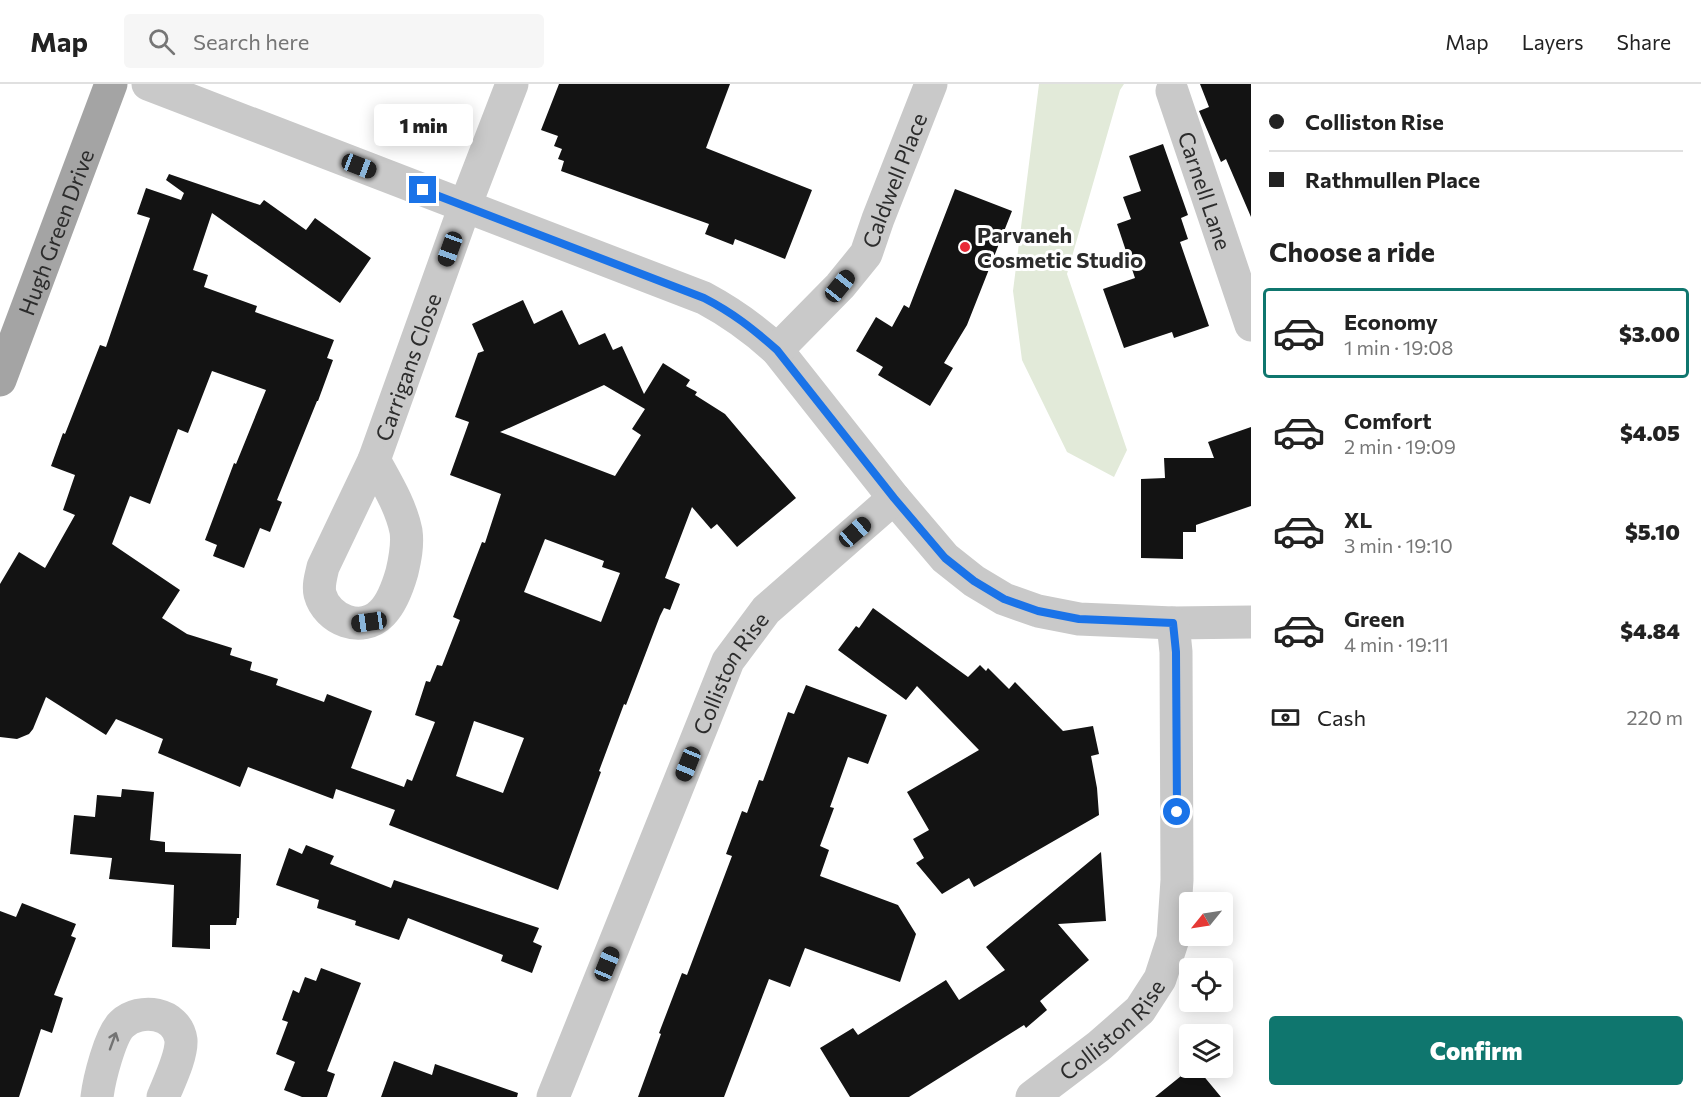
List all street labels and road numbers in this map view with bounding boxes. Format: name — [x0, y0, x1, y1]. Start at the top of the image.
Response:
street label: Caldwell Place — [856, 109, 932, 251]
street label: Carnell Lane — [1173, 128, 1238, 253]
street label: Hugh Green Drive — [12, 145, 99, 319]
street label: Carrigans Close — [369, 289, 446, 444]
street label: Colliston Rise — [687, 606, 774, 738]
street label: Colliston Rise — [1053, 974, 1170, 1085]

